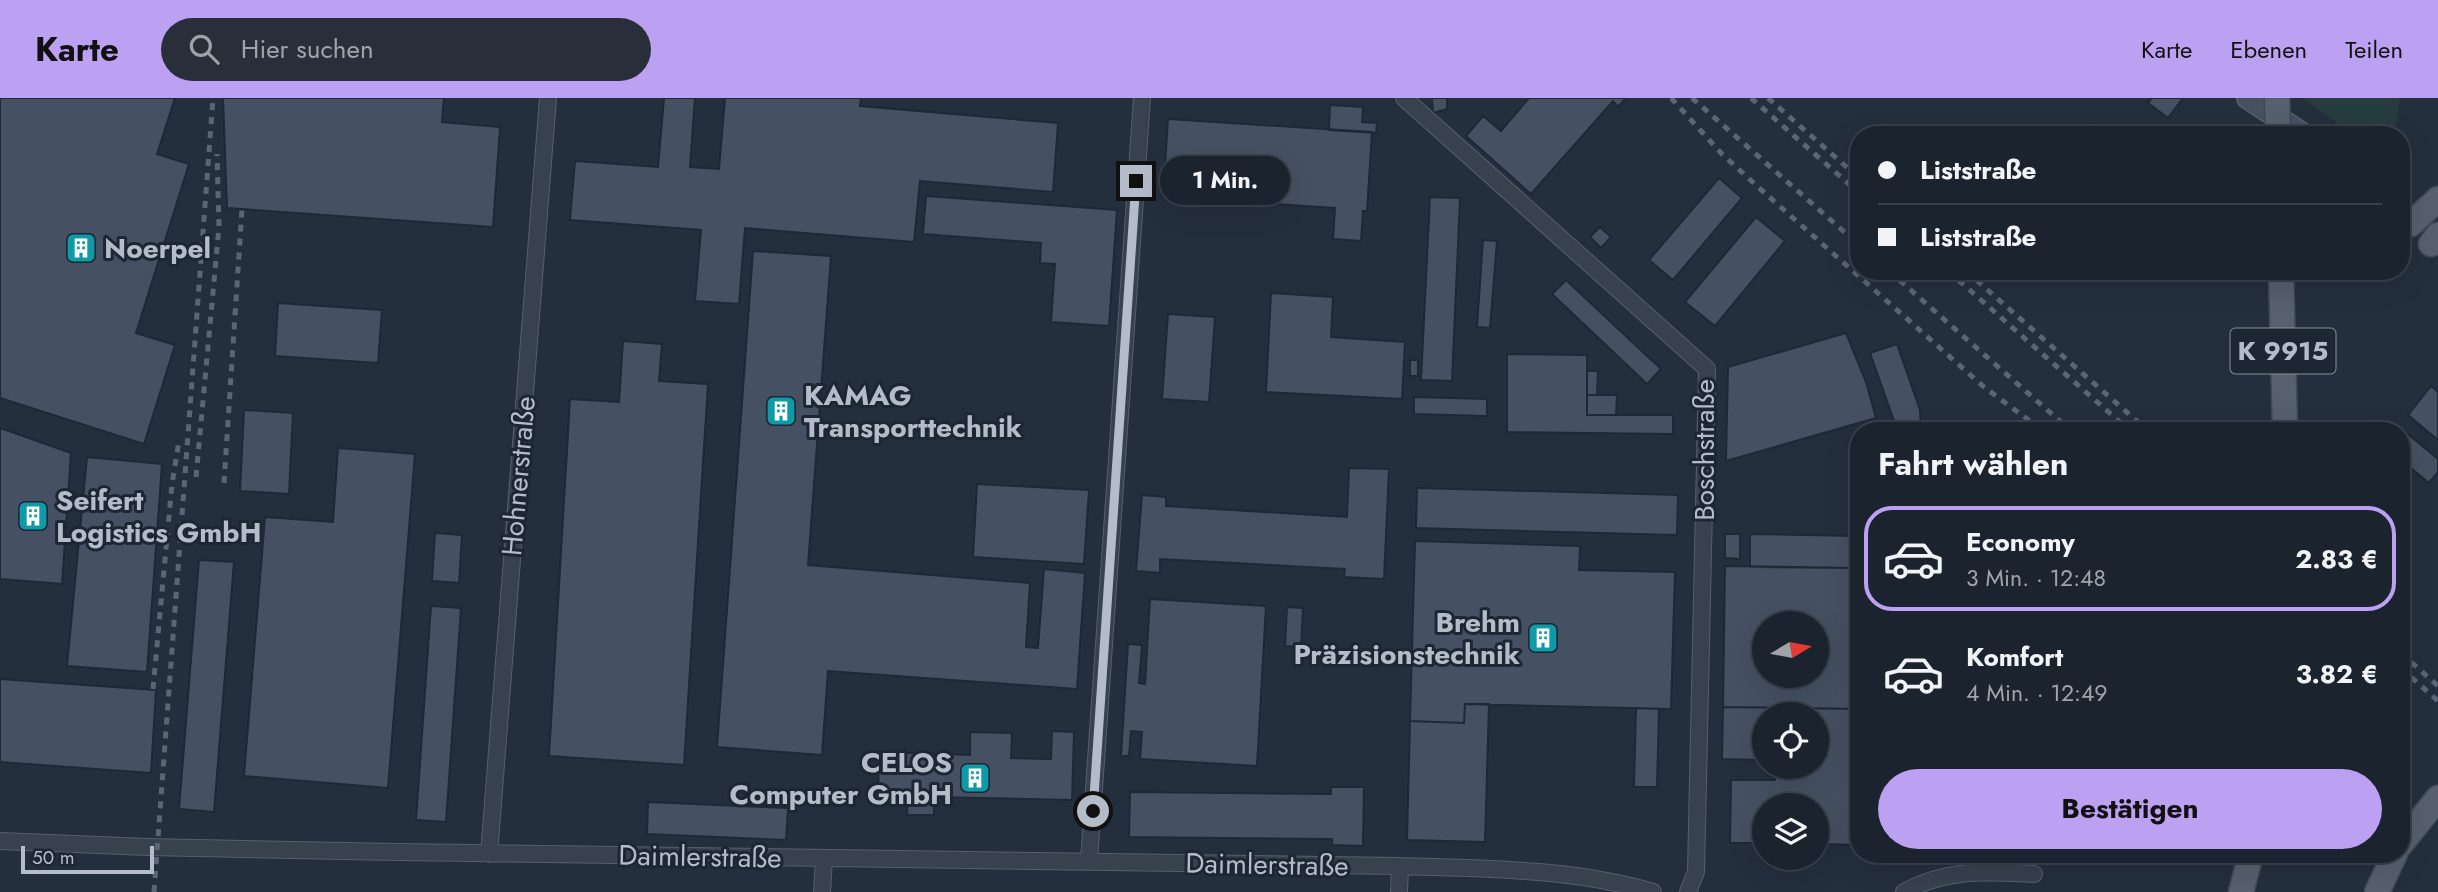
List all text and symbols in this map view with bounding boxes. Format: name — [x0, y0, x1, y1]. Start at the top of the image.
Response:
search box — [161, 18, 651, 81]
text: Karte — [35, 26, 119, 73]
icon: search — [185, 30, 223, 68]
text: Hier suchen — [241, 30, 374, 68]
text: Karte — [2141, 32, 2192, 67]
text: Ebenen — [2230, 32, 2307, 67]
text: Teilen — [2345, 32, 2403, 67]
text: Liststraße — [1920, 151, 2036, 189]
callout: 1 Min. — [1160, 156, 1290, 206]
text: 1 Min. — [1192, 163, 1258, 197]
route end — [1120, 165, 1152, 197]
text: Liststraße — [1920, 218, 2036, 256]
place label: Noerpel — [104, 228, 211, 269]
building icon: Noerpel — [64, 231, 98, 265]
road number: K 9915 — [2230, 328, 2336, 374]
place label: KAMAG Transporttechnik — [804, 375, 1022, 448]
street label: Boschstraße — [1684, 379, 1725, 521]
building icon: KAMAG Transporttechnik — [764, 394, 798, 428]
street label: Hohnerstraße — [491, 395, 546, 558]
text: Fahrt wählen — [1878, 441, 2068, 487]
place label: Seifert Logistics GmbH — [56, 480, 262, 553]
building icon: Seifert Logistics GmbH — [16, 499, 50, 533]
text: Economy — [1966, 523, 2075, 561]
icon: car — [1882, 527, 1945, 590]
text: 2.83 € — [2295, 540, 2378, 578]
text: 3 Min. · 12:48 — [1966, 561, 2106, 595]
place label: Brehm Präzisionstechnik — [1293, 602, 1520, 675]
north arrow — [1752, 611, 1829, 688]
map controls — [1752, 611, 1829, 870]
building icon: Brehm Präzisionstechnik — [1526, 621, 1560, 655]
text: Komfort — [1966, 638, 2063, 676]
icon: car — [1882, 642, 1945, 705]
text: 3.82 € — [2296, 655, 2378, 693]
text: 4 Min. · 12:49 — [1966, 676, 2108, 710]
button: locate — [1752, 702, 1829, 779]
place label: CELOS Computer GmbH — [730, 742, 952, 815]
building icon: CELOS Computer GmbH — [958, 761, 992, 795]
button: Bestätigen — [1878, 769, 2382, 849]
button: layers — [1752, 793, 1829, 870]
route start — [1077, 795, 1109, 827]
street label: Daimlerstraße — [618, 835, 782, 878]
scale bar — [21, 843, 154, 875]
street label: Daimlerstraße — [1185, 843, 1349, 886]
text: 50 m — [32, 844, 75, 871]

